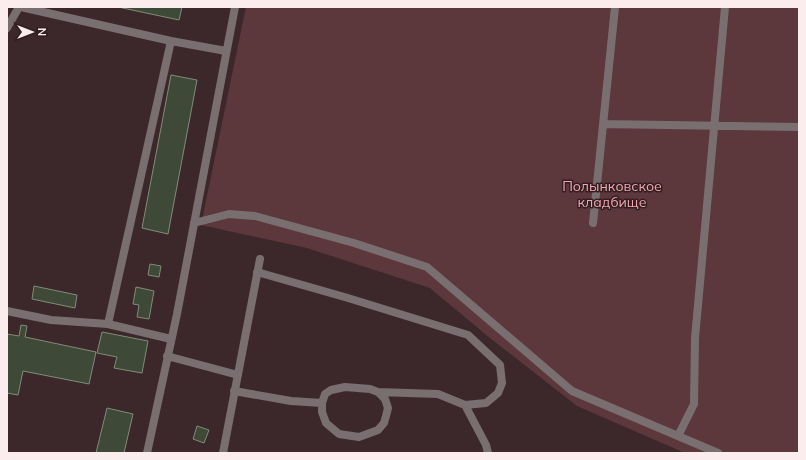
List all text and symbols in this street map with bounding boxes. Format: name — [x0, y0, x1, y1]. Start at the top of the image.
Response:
north arrow — [12, 12, 52, 52]
text: N — [35, 28, 49, 36]
park label: Полынковское кладбище — [562, 177, 662, 211]

